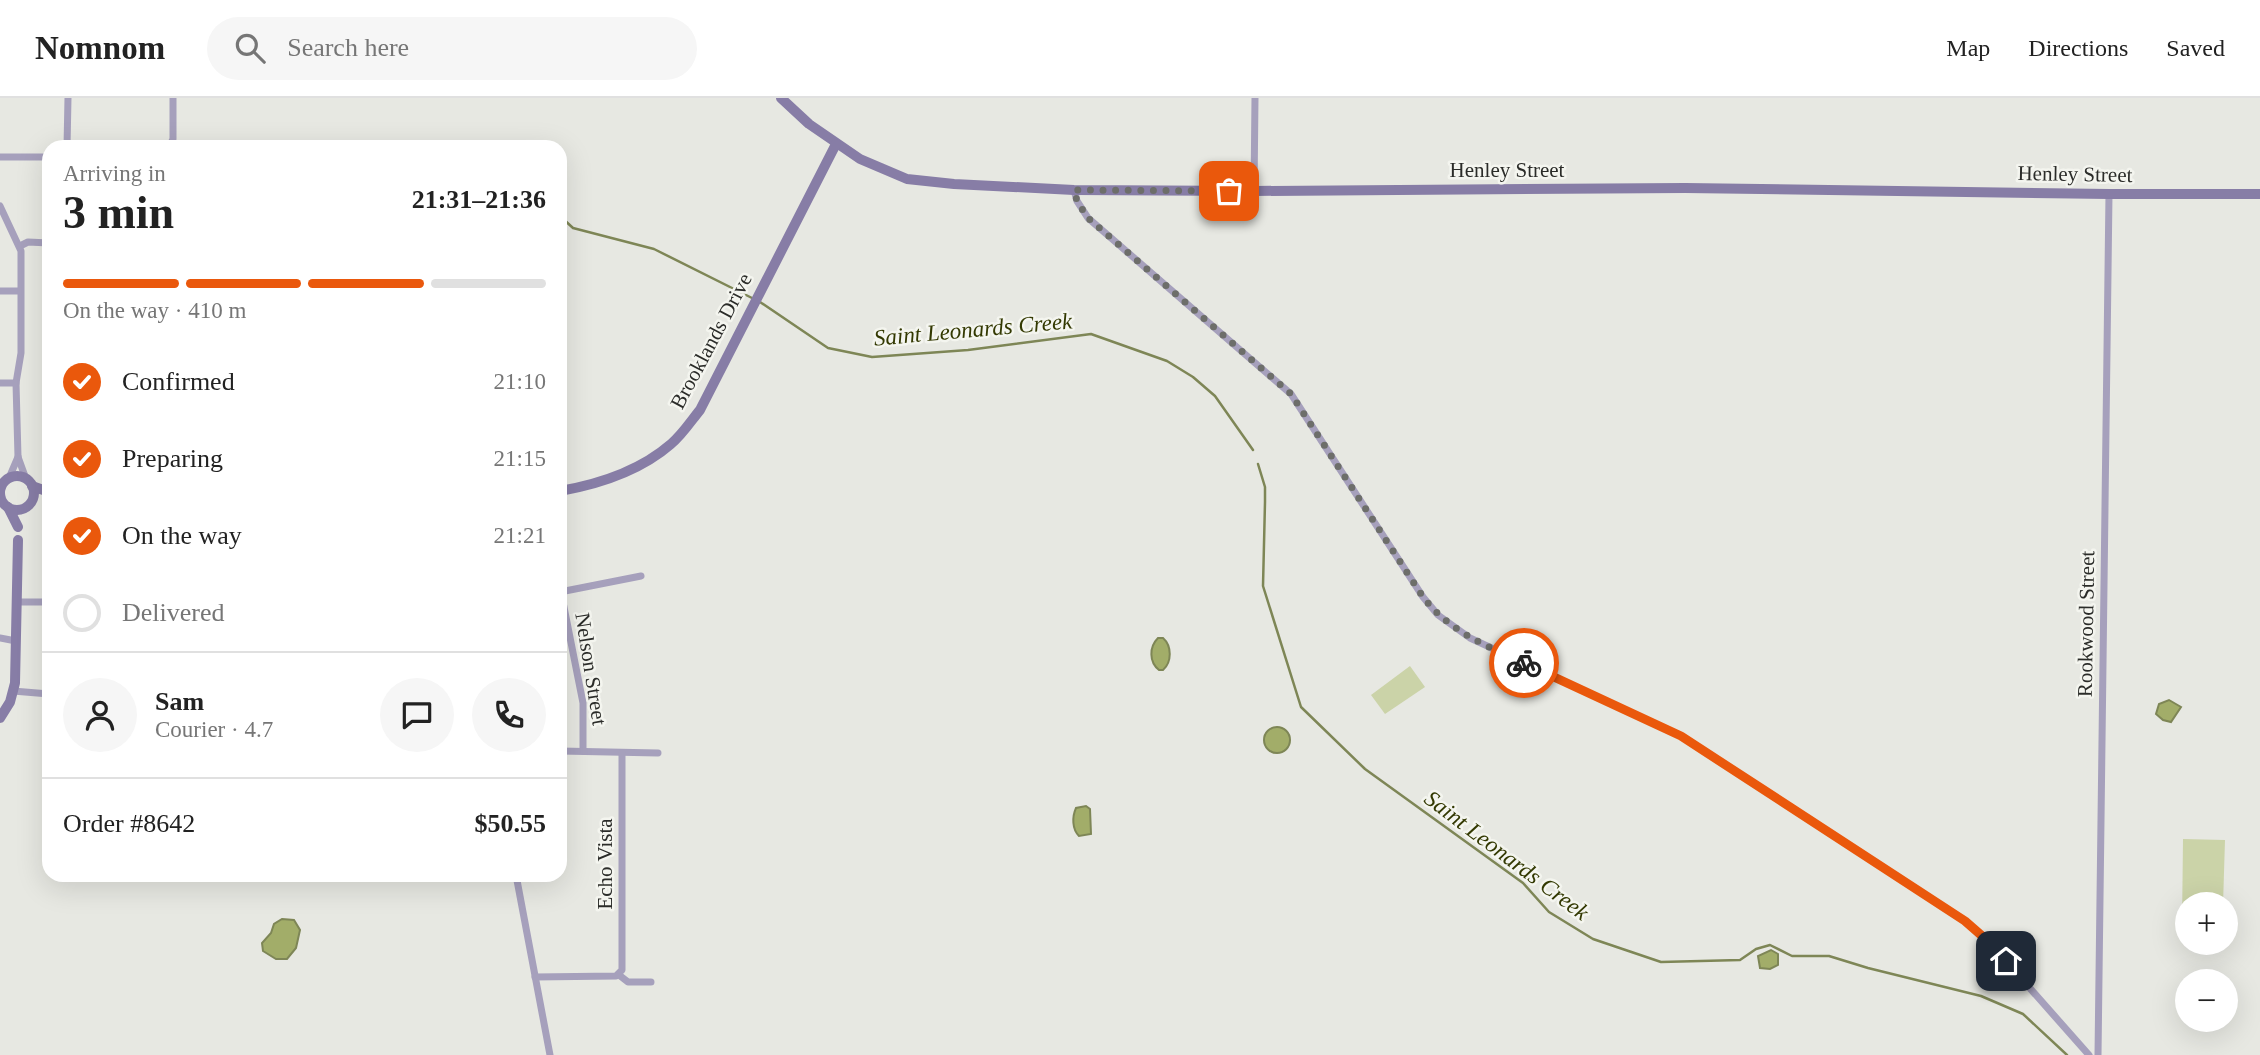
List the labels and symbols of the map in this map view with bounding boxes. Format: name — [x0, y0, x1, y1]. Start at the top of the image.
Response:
street label: Henley Street — [1450, 158, 1565, 182]
pin — [1199, 161, 1259, 221]
street label: Henley Street — [2017, 161, 2133, 187]
street label: Brooklands Drive — [665, 269, 757, 413]
water label: Saint Leonards Creek — [873, 308, 1074, 351]
street label: Rookwood Street — [2073, 550, 2099, 697]
street label: Nelson Street — [570, 611, 612, 727]
courier — [1489, 628, 1559, 698]
water label: Saint Leonards Creek — [1420, 786, 1594, 926]
street label: Echo Vista — [593, 818, 617, 910]
pin — [1976, 931, 2036, 991]

